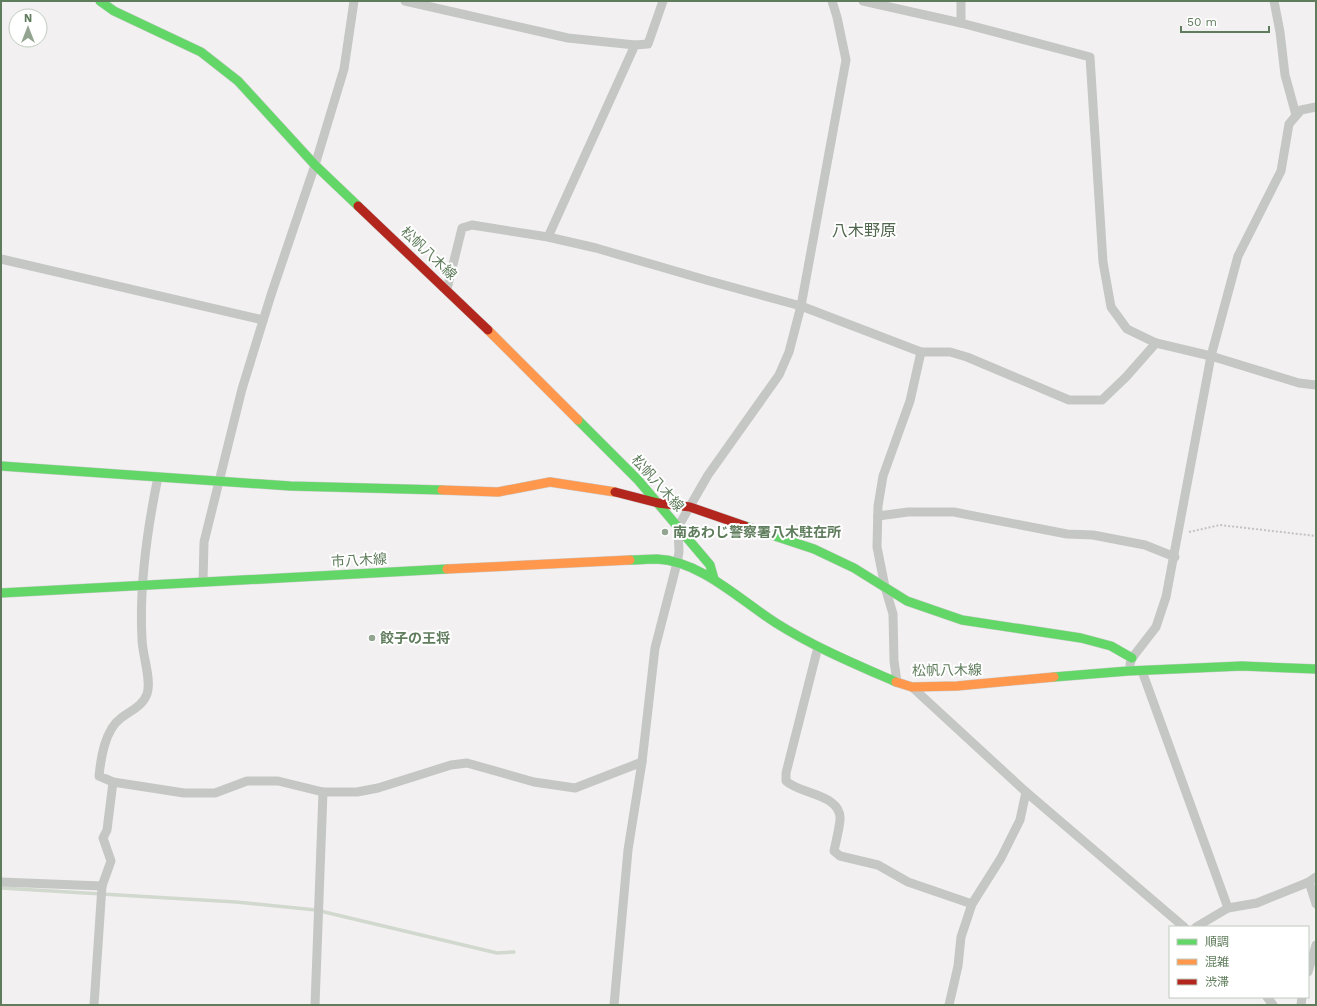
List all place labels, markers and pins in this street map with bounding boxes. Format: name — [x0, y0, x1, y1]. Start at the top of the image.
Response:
place label: 南あわじ警察署八木駐在所 — [673, 524, 841, 540]
marker: 南あわじ警察署八木駐在所 — [660, 527, 670, 537]
place label: 餃子の王将 — [380, 630, 450, 646]
marker: 餃子の王将 — [367, 633, 377, 643]

